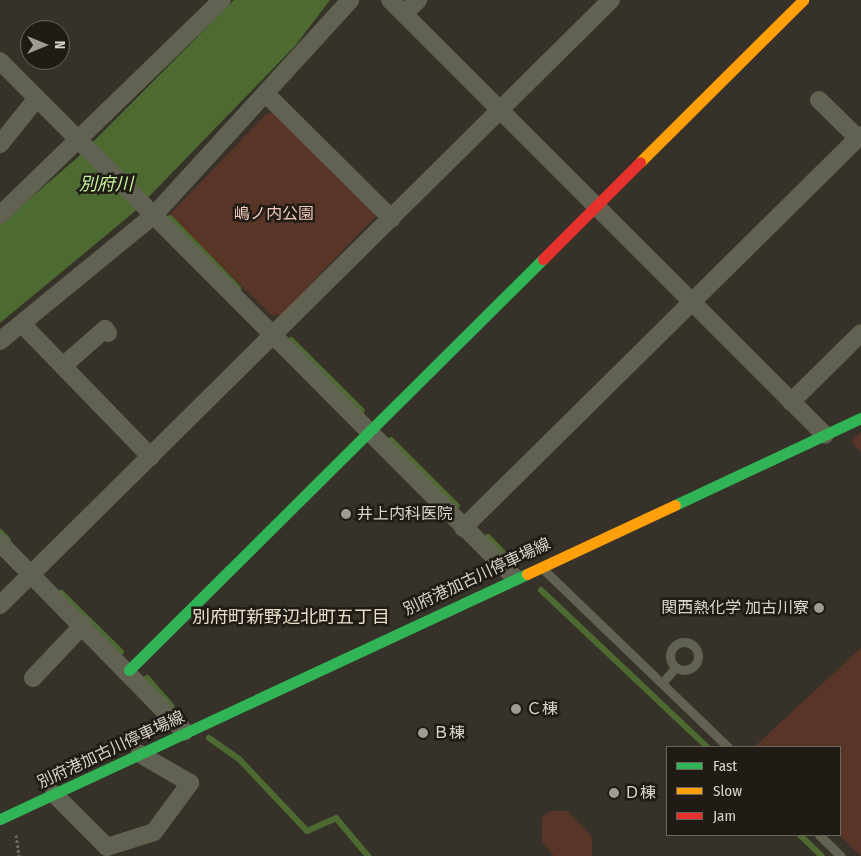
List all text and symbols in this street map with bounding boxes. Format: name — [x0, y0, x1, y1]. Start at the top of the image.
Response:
north arrow — [20, 20, 70, 70]
text: N — [51, 41, 68, 49]
water label: 別府川 — [79, 173, 133, 195]
park label: 嶋ノ内公園 — [234, 204, 314, 224]
place label: 井上内科医院 — [357, 504, 453, 524]
marker: 井上内科医院 — [339, 507, 353, 521]
street label: 別府港加古川停車場線 — [400, 534, 554, 620]
place label: 関西熱化学 加古川寮 — [661, 598, 809, 618]
marker: 関西熱化学 加古川寮 — [813, 602, 825, 614]
district label: 別府町新野辺北町五丁目 — [192, 606, 390, 628]
place label: Ｃ棟 — [526, 699, 558, 719]
marker: Ｃ棟 — [510, 703, 522, 715]
street label: 別府港加古川停車場線 — [34, 707, 188, 793]
place label: Ｂ棟 — [433, 723, 465, 743]
marker: Ｂ棟 — [417, 727, 429, 739]
legend — [666, 746, 841, 836]
text: Fast — [713, 757, 737, 775]
text: Slow — [713, 782, 742, 800]
place label: Ｄ棟 — [624, 783, 656, 803]
marker: Ｄ棟 — [608, 787, 620, 799]
text: Jam — [713, 807, 736, 825]

